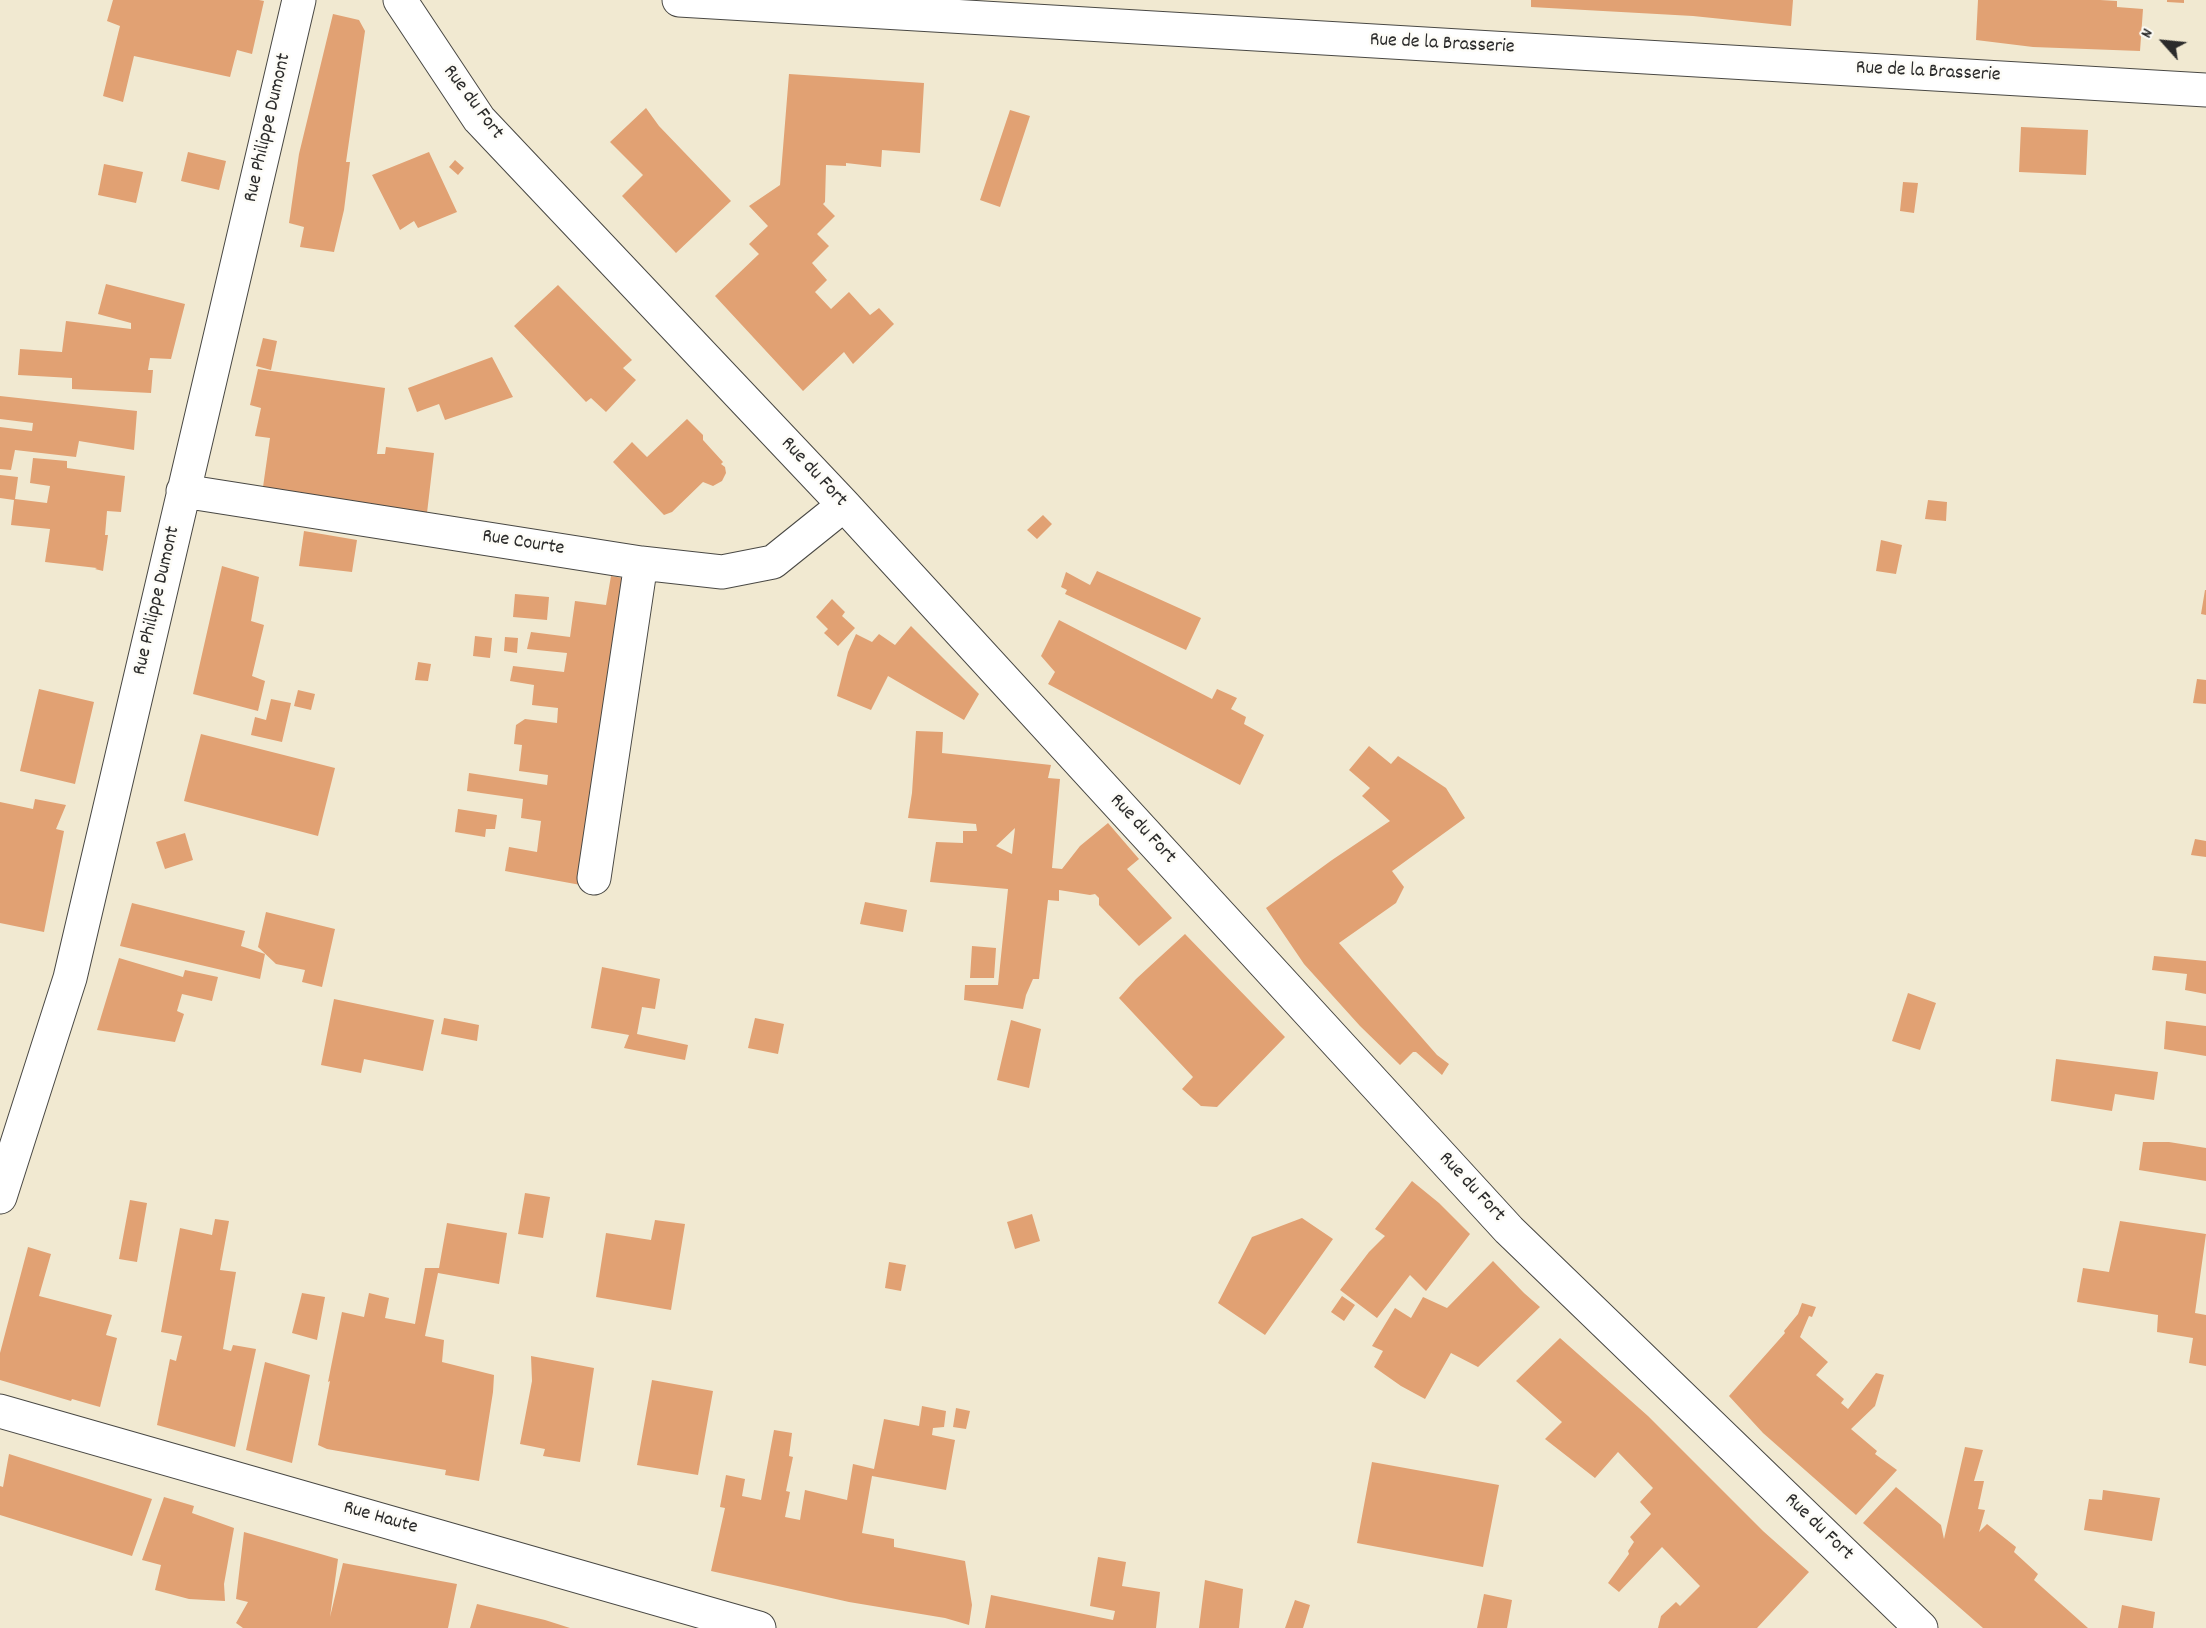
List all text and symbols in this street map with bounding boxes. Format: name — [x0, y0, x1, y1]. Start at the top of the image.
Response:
north arrow — [2134, 12, 2194, 72]
text: N — [2135, 25, 2160, 42]
street label: Rue de la Brasserie — [1369, 29, 1515, 61]
street label: Rue Philippe Dumont — [240, 51, 298, 205]
street label: Rue de la Brasserie — [1855, 57, 2001, 89]
street label: Rue du Fort — [436, 61, 508, 145]
street label: Rue du Fort — [775, 433, 851, 513]
street label: Rue Philippe Dumont — [129, 524, 187, 678]
street label: Rue Courte — [480, 526, 566, 562]
street label: Rue du Fort — [1104, 790, 1180, 870]
street label: Rue du Fort — [1433, 1148, 1509, 1228]
street label: Rue du Fort — [1778, 1489, 1858, 1567]
street label: Rue Haute — [340, 1497, 420, 1541]

